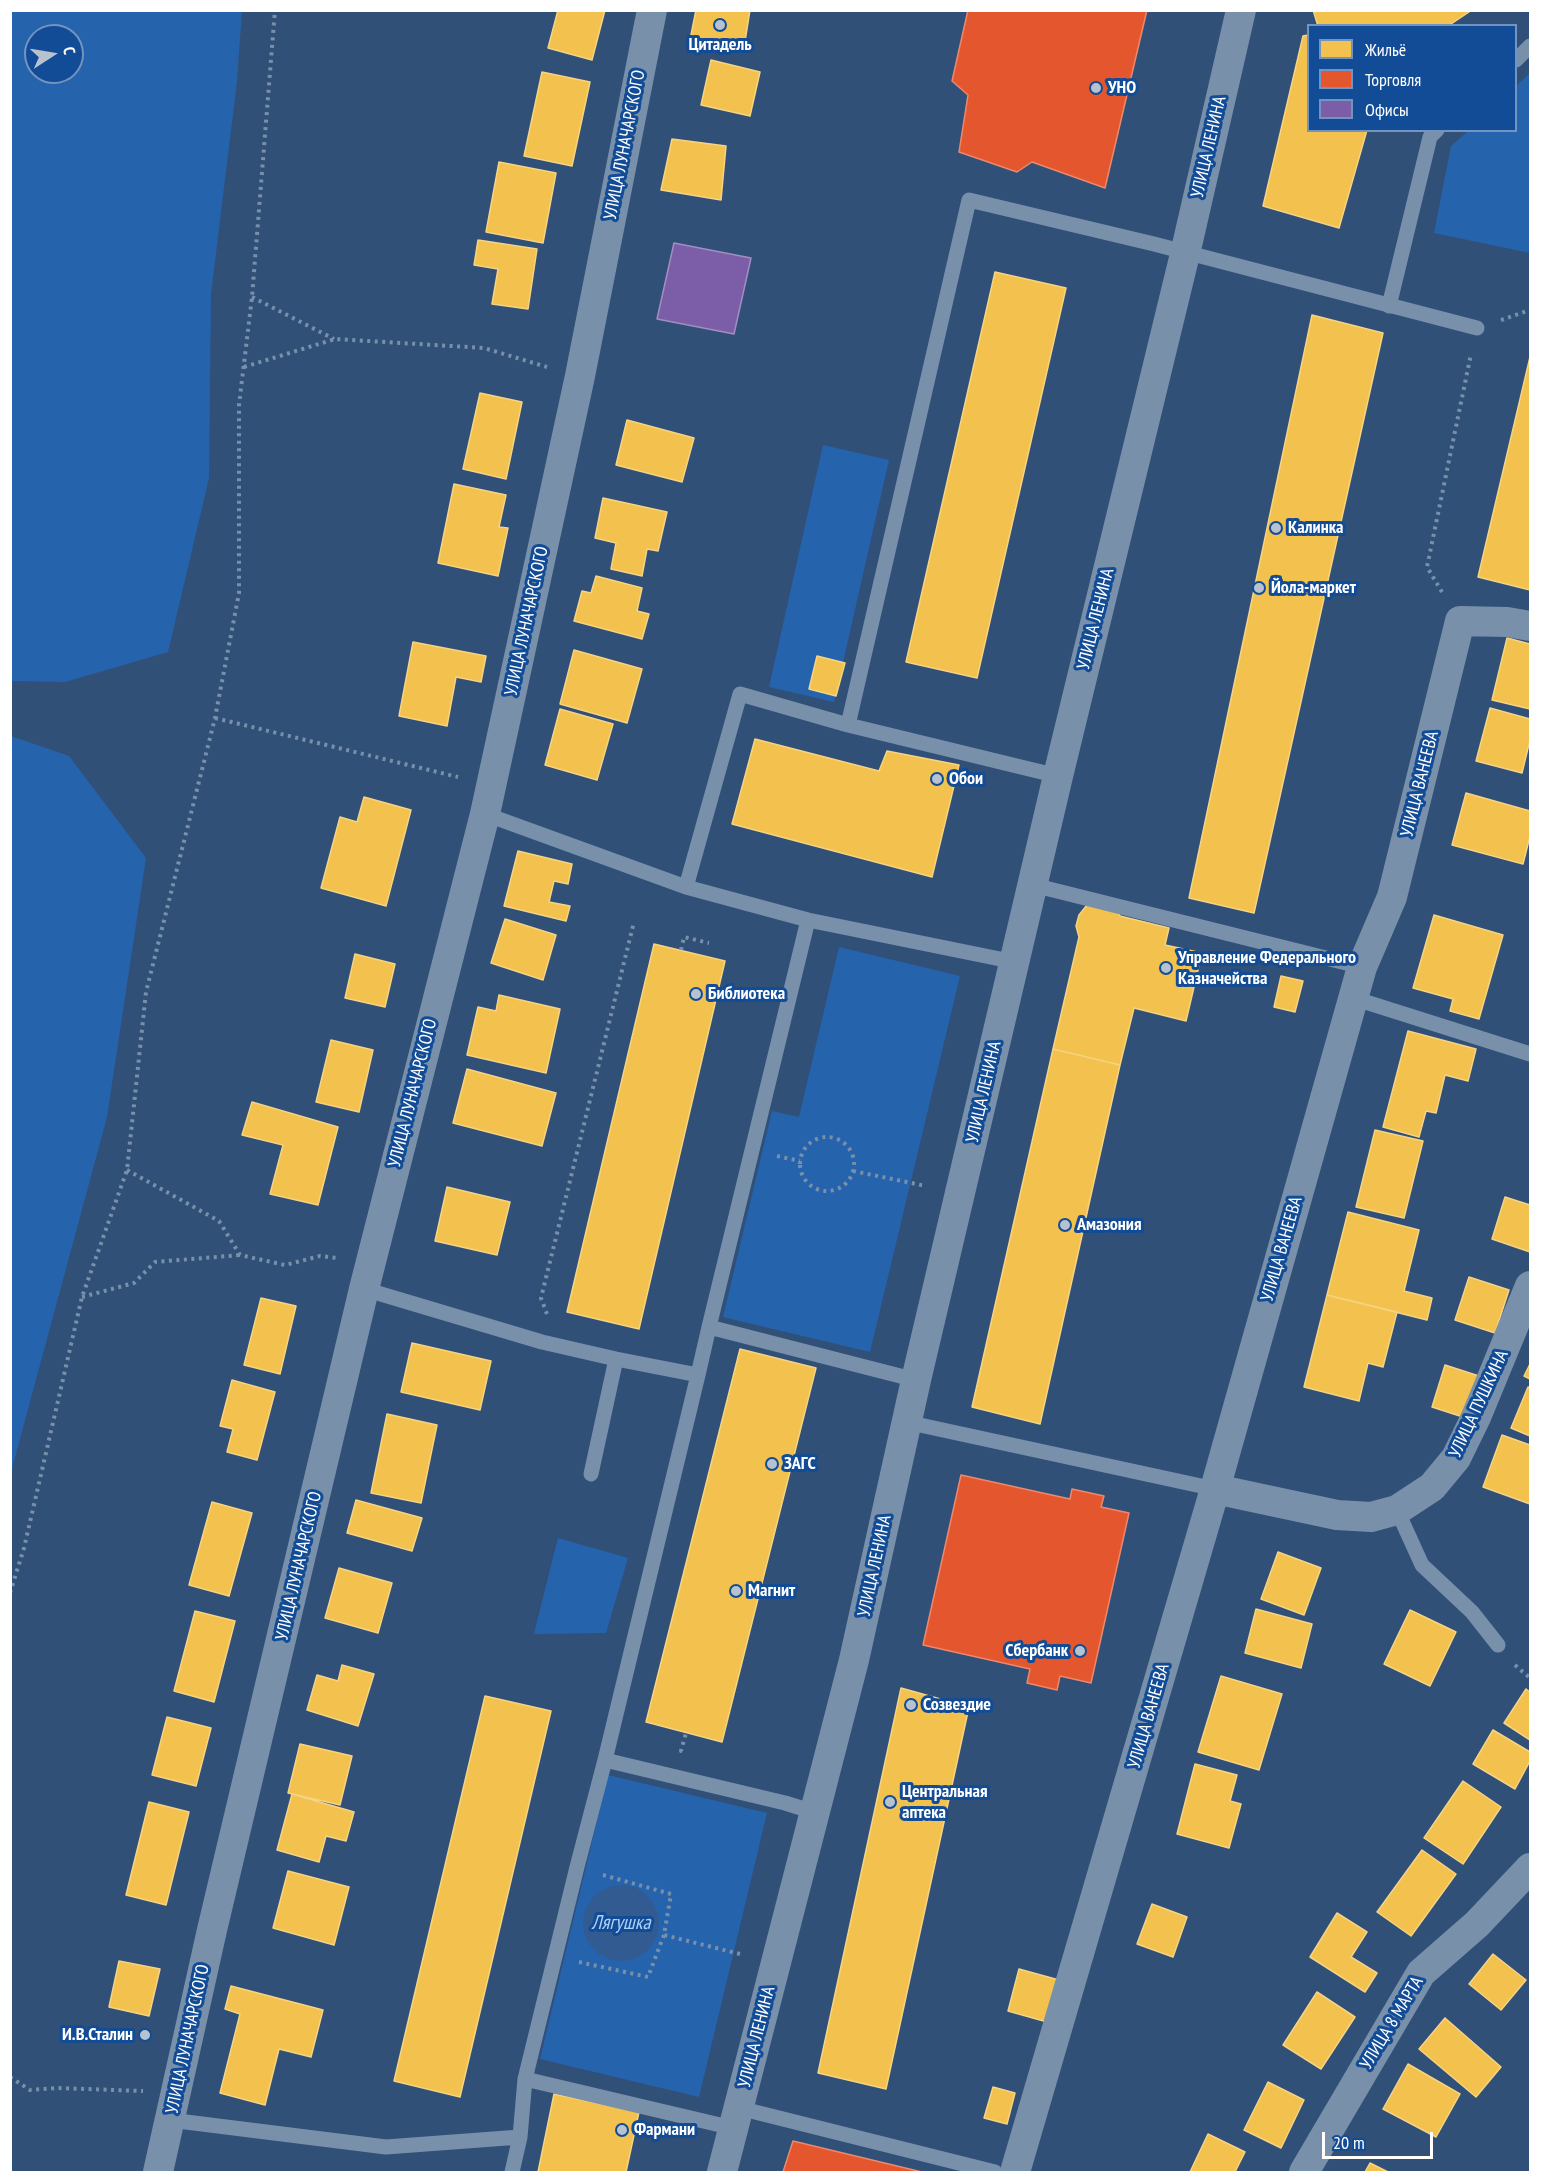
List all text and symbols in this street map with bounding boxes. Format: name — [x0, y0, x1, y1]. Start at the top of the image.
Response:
marker: Цитадель — [713, 18, 727, 32]
north arrow — [24, 24, 84, 84]
legend — [1307, 24, 1517, 132]
place label: Цитадель — [688, 34, 752, 56]
text: Жильё — [1365, 38, 1406, 61]
text: С — [59, 45, 80, 56]
street label: УЛИЦА ЛУНАЧАРСКОГО — [600, 68, 650, 222]
text: Торговля — [1365, 68, 1421, 91]
place label: УНО — [1108, 77, 1136, 99]
marker: УНО — [1089, 81, 1103, 95]
street label: УЛИЦА ЛЕНИНА — [1187, 94, 1231, 200]
text: Офисы — [1365, 98, 1409, 121]
place label: Калинка — [1288, 517, 1343, 539]
marker: Калинка — [1269, 521, 1283, 535]
street label: УЛИЦА ЛУНАЧАРСКОГО — [501, 544, 553, 698]
street label: УЛИЦА ЛЕНИНА — [1073, 566, 1119, 672]
place label: Йола-маркет — [1271, 577, 1356, 599]
marker: Йола-маркет — [1252, 581, 1266, 595]
street label: УЛИЦА ВАНЕЕВА — [1396, 729, 1444, 839]
place label: Обои — [949, 768, 983, 790]
marker: Обои — [930, 772, 944, 786]
place label: Управление Федерального Казначейства — [1178, 947, 1356, 990]
marker: Управление Федерального Казначейства — [1159, 961, 1173, 975]
place label: Библиотека — [708, 983, 785, 1005]
marker: Библиотека — [689, 987, 703, 1001]
street label: УЛИЦА ЛУНАЧАРСКОГО — [384, 1017, 442, 1169]
street label: УЛИЦА ЛЕНИНА — [962, 1039, 1006, 1145]
street label: УЛИЦА ВАНЕЕВА — [1257, 1194, 1307, 1304]
place label: Амазония — [1077, 1214, 1141, 1236]
marker: Амазония — [1058, 1218, 1072, 1232]
street label: УЛИЦА ПУШКИНА — [1445, 1347, 1513, 1461]
place label: ЗАГС — [784, 1453, 816, 1475]
marker: ЗАГС — [765, 1457, 779, 1471]
street label: УЛИЦА ЛУНАЧАРСКОГО — [271, 1490, 327, 1642]
street label: УЛИЦА ЛЕНИНА — [854, 1513, 896, 1619]
place label: Магнит — [748, 1580, 795, 1602]
marker: Магнит — [729, 1584, 743, 1598]
place label: Сбербанк — [1005, 1640, 1068, 1662]
marker: Сбербанк — [1073, 1644, 1087, 1658]
street label: УЛИЦА ВАНЕЕВА — [1124, 1661, 1174, 1771]
place label: Созвездие — [923, 1694, 991, 1716]
marker: Созвездие — [904, 1698, 918, 1712]
place label: Центральная аптека — [902, 1781, 987, 1824]
marker: Центральная аптека — [883, 1795, 897, 1809]
water label: Лягушка — [592, 1911, 650, 1935]
street label: УЛИЦА ЛУНАЧАРСКОГО — [162, 1962, 214, 2116]
street label: УЛИЦА 8 МАРТА — [1356, 1973, 1428, 2073]
street label: УЛИЦА ЛЕНИНА — [734, 1984, 780, 2090]
place label: И.В.Сталин — [62, 2024, 133, 2046]
marker: И.В.Сталин — [138, 2028, 152, 2042]
place label: Фармани — [634, 2119, 695, 2141]
scale bar — [1325, 2120, 1436, 2158]
marker: Фармани — [615, 2123, 629, 2137]
text: 20 m — [1333, 2131, 1365, 2154]

